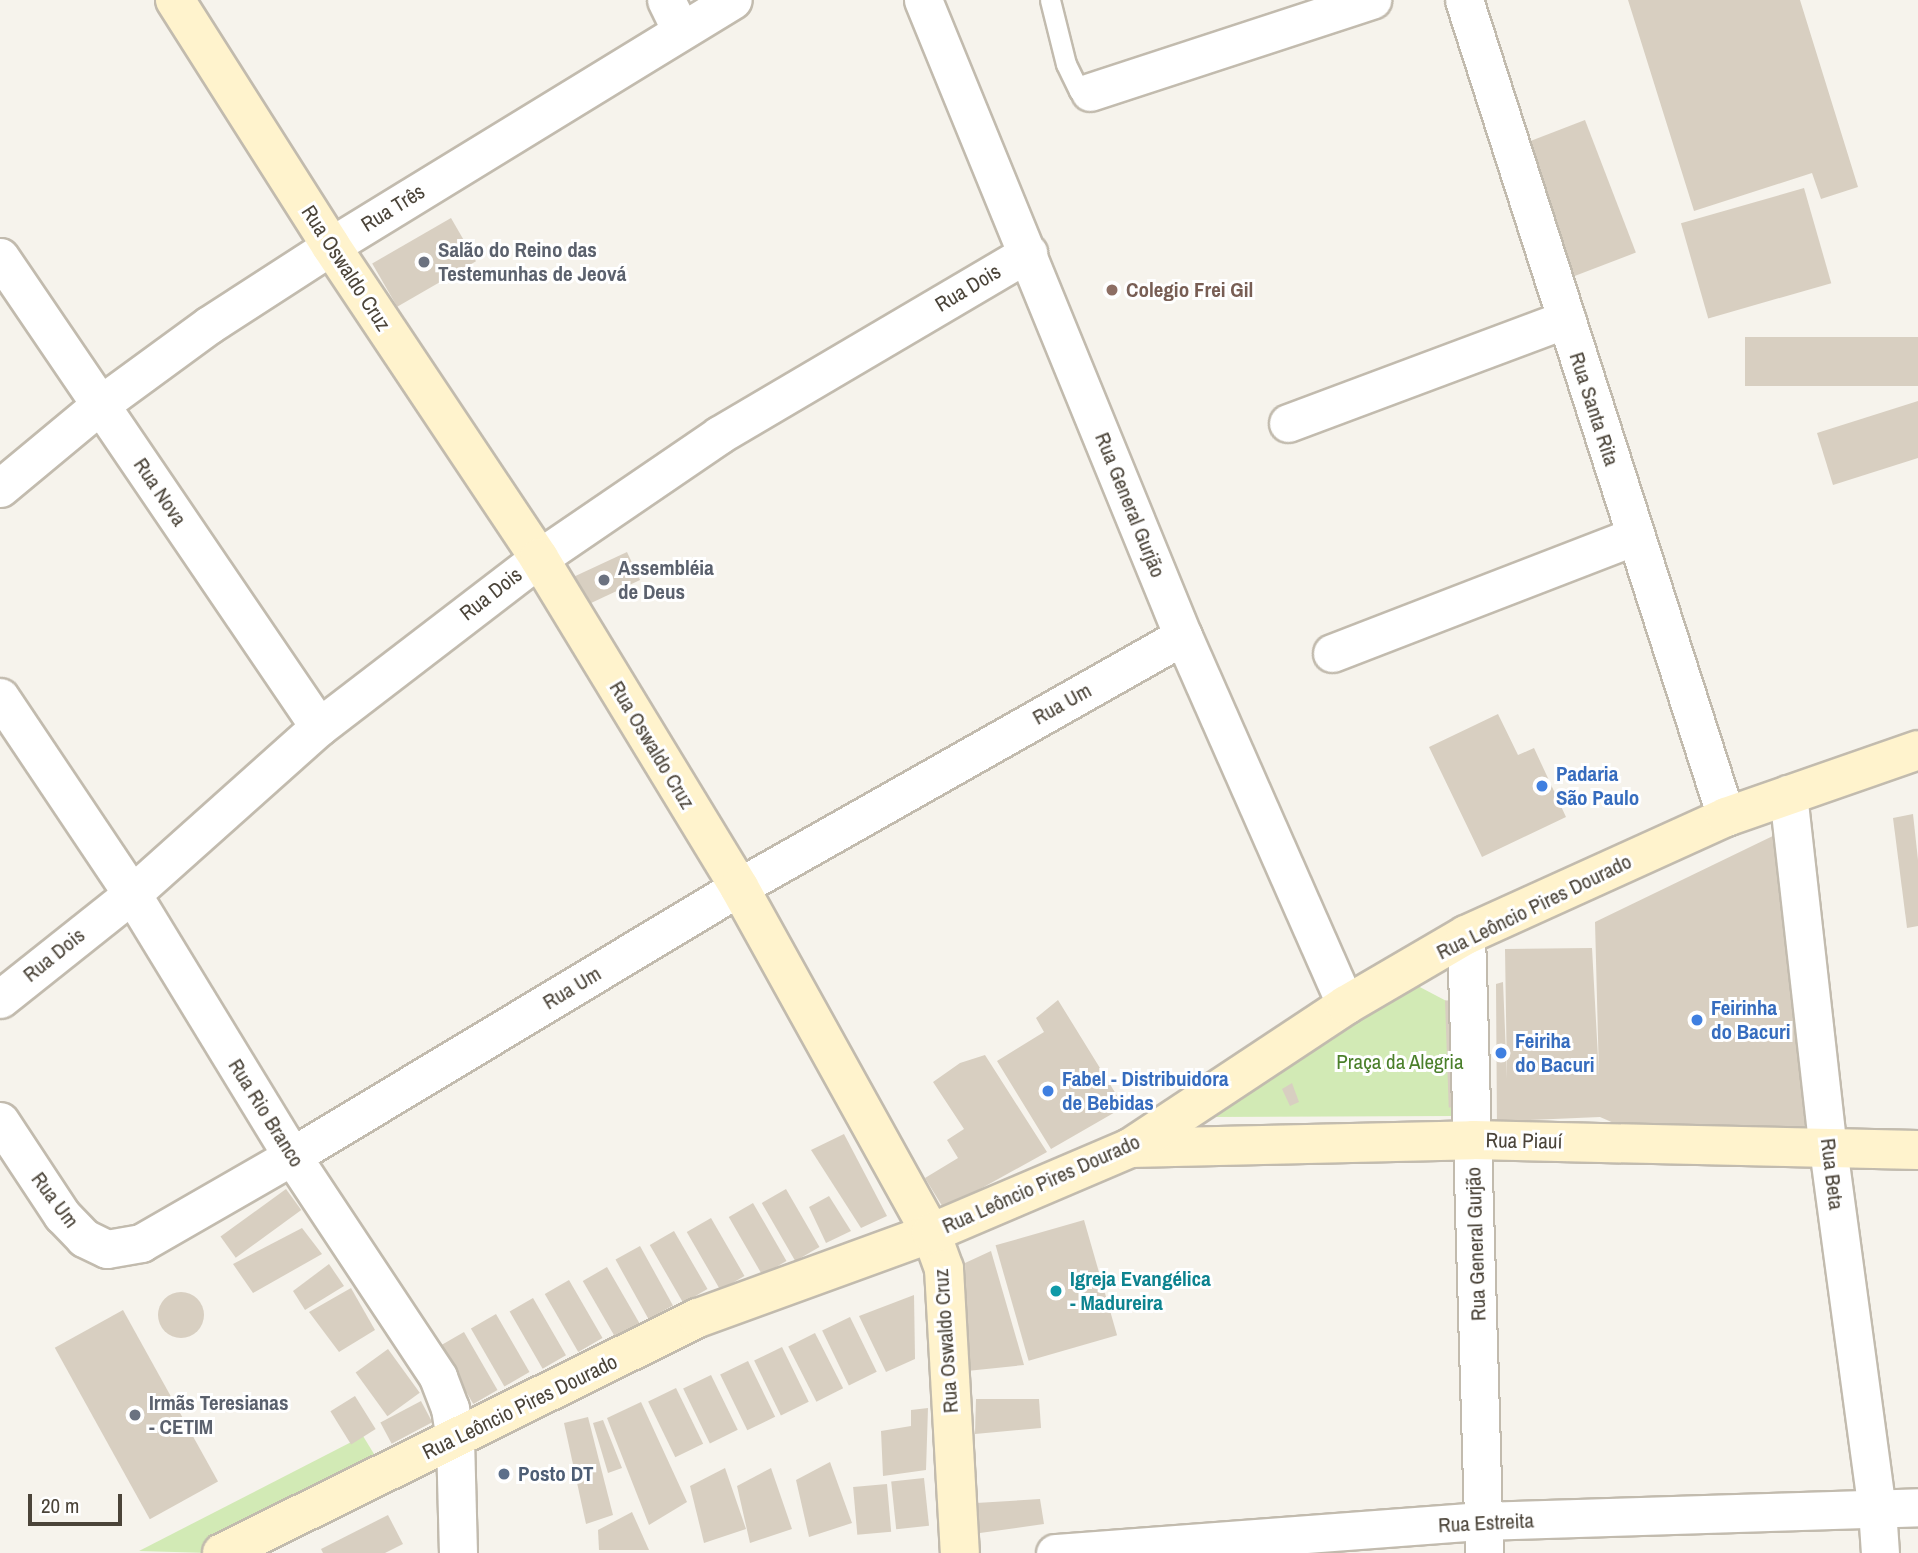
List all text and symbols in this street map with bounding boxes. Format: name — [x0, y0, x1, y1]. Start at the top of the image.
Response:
street label: Rua Três — [357, 179, 429, 237]
street label: Rua Oswaldo Cruz — [296, 201, 396, 335]
place label: Salão do Reino das Testemunhas de Jeová — [438, 237, 626, 287]
marker: Salão do Reino das Testemunhas de Jeová — [416, 254, 432, 270]
street label: Rua Dois — [931, 259, 1005, 317]
place label: Colegio Frei Gil — [1126, 277, 1253, 303]
marker: Colegio Frei Gil — [1104, 282, 1120, 298]
street label: Rua Santa Rita — [1564, 349, 1624, 469]
street label: Rua General Gurjão — [1089, 429, 1171, 581]
street label: Rua Nova — [128, 453, 192, 531]
place label: Assembléia de Deus — [618, 555, 714, 605]
street label: Rua Dois — [455, 562, 527, 626]
marker: Assembléia de Deus — [596, 572, 612, 588]
street label: Rua Oswaldo Cruz — [604, 677, 700, 813]
street label: Rua Um — [1028, 678, 1096, 730]
place label: Padaria São Paulo — [1556, 761, 1639, 811]
marker: Padaria São Paulo — [1534, 778, 1550, 794]
street label: Rua Leôncio Pires Dourado — [1433, 849, 1635, 965]
street label: Rua Dois — [18, 923, 90, 987]
street label: Rua Um — [538, 961, 606, 1015]
place label: Feirinha do Bacuri — [1711, 995, 1790, 1045]
marker: Feirinha do Bacuri — [1689, 1012, 1705, 1028]
place label: Feiriha do Bacuri — [1515, 1028, 1594, 1078]
marker: Feiriha do Bacuri — [1493, 1045, 1509, 1061]
park label: Praça da Alegria — [1336, 1049, 1464, 1075]
street label: Rua Rio Branco — [223, 1054, 309, 1172]
place label: Fabel - Distribuidora de Bebidas — [1062, 1066, 1229, 1116]
marker: Fabel - Distribuidora de Bebidas — [1040, 1083, 1056, 1099]
street label: Rua Piauí — [1485, 1128, 1563, 1154]
street label: Rua Leôncio Pires Dourado — [938, 1129, 1144, 1239]
street label: Rua Beta — [1815, 1137, 1849, 1211]
street label: Rua Um — [26, 1167, 84, 1233]
street label: Rua General Gurjão — [1461, 1167, 1491, 1321]
place label: Igreja Evangélica - Madureira — [1070, 1266, 1211, 1316]
street label: Rua Oswaldo Cruz — [928, 1268, 964, 1414]
marker: Igreja Evangélica - Madureira — [1048, 1283, 1064, 1299]
street label: Rua Leôncio Pires Dourado — [419, 1349, 621, 1465]
place label: Irmãs Teresianas - CETIM — [149, 1390, 288, 1440]
marker: Irmãs Teresianas - CETIM — [127, 1407, 143, 1423]
place label: Posto DT — [518, 1461, 594, 1487]
marker: Posto DT — [496, 1466, 512, 1482]
scale bar — [32, 1480, 126, 1524]
text: 20 m — [41, 1491, 79, 1520]
street label: Rua Estreita — [1438, 1508, 1534, 1538]

